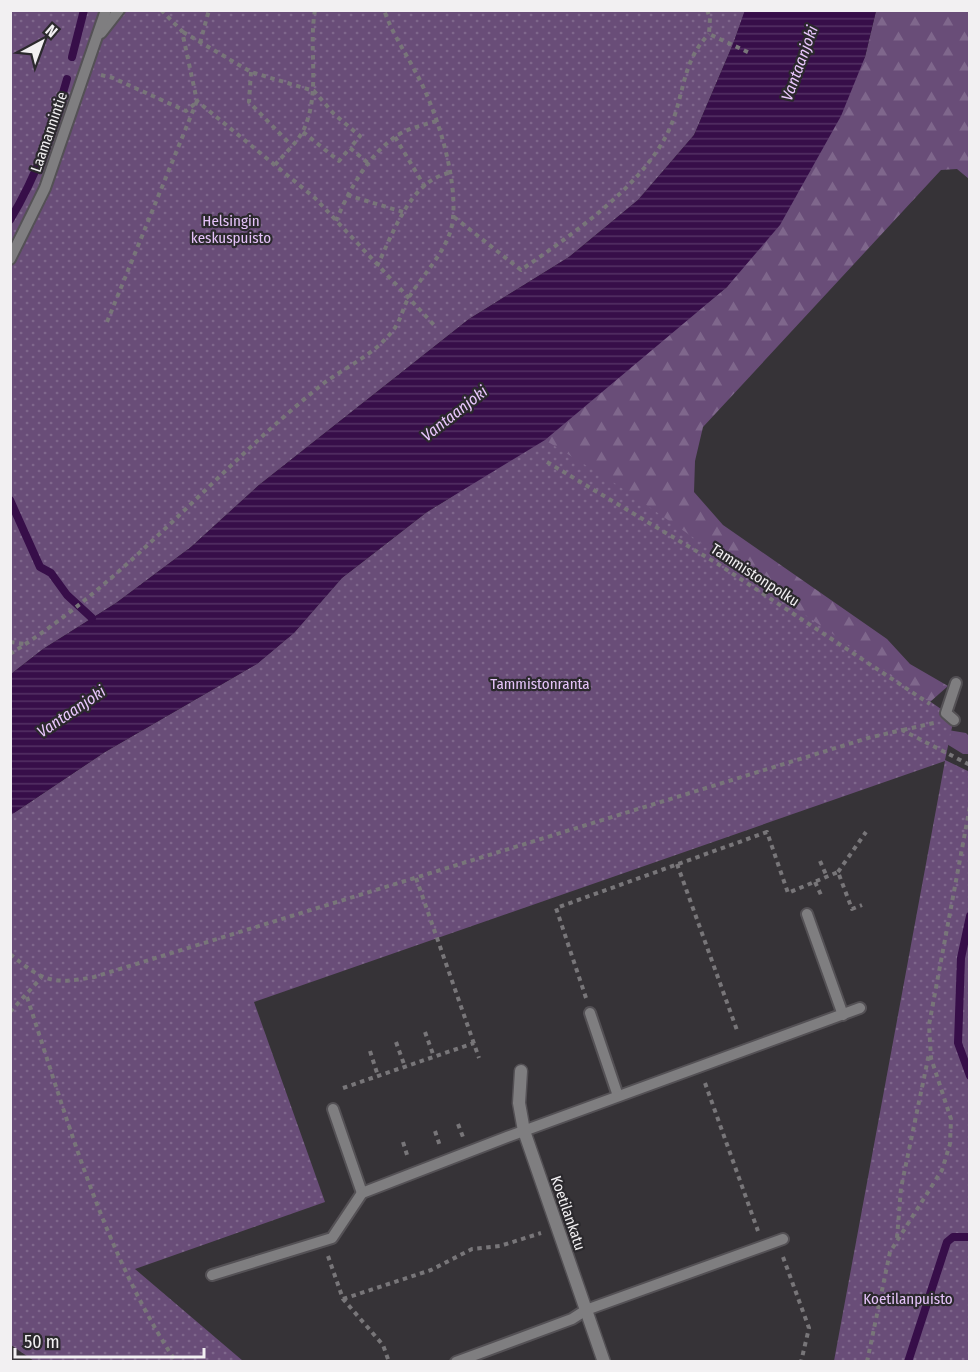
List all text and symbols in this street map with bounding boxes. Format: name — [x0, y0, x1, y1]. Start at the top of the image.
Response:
north arrow — [12, 12, 72, 72]
text: N — [42, 21, 61, 41]
water label: Vantaanjoki — [777, 23, 822, 103]
street label: Laamannintie — [27, 90, 71, 174]
park label: Helsingin keskuspuisto — [191, 212, 271, 247]
water label: Vantaanjoki — [418, 382, 491, 445]
street label: Tammistonpolku — [707, 540, 803, 610]
park label: Tammistonranta — [490, 675, 590, 693]
water label: Vantaanjoki — [33, 682, 109, 741]
street label: Koetilankatu — [547, 1173, 589, 1253]
park label: Koetilanpuisto — [863, 1290, 953, 1308]
scale bar — [15, 1321, 204, 1359]
text: 50 m — [24, 1331, 60, 1353]

